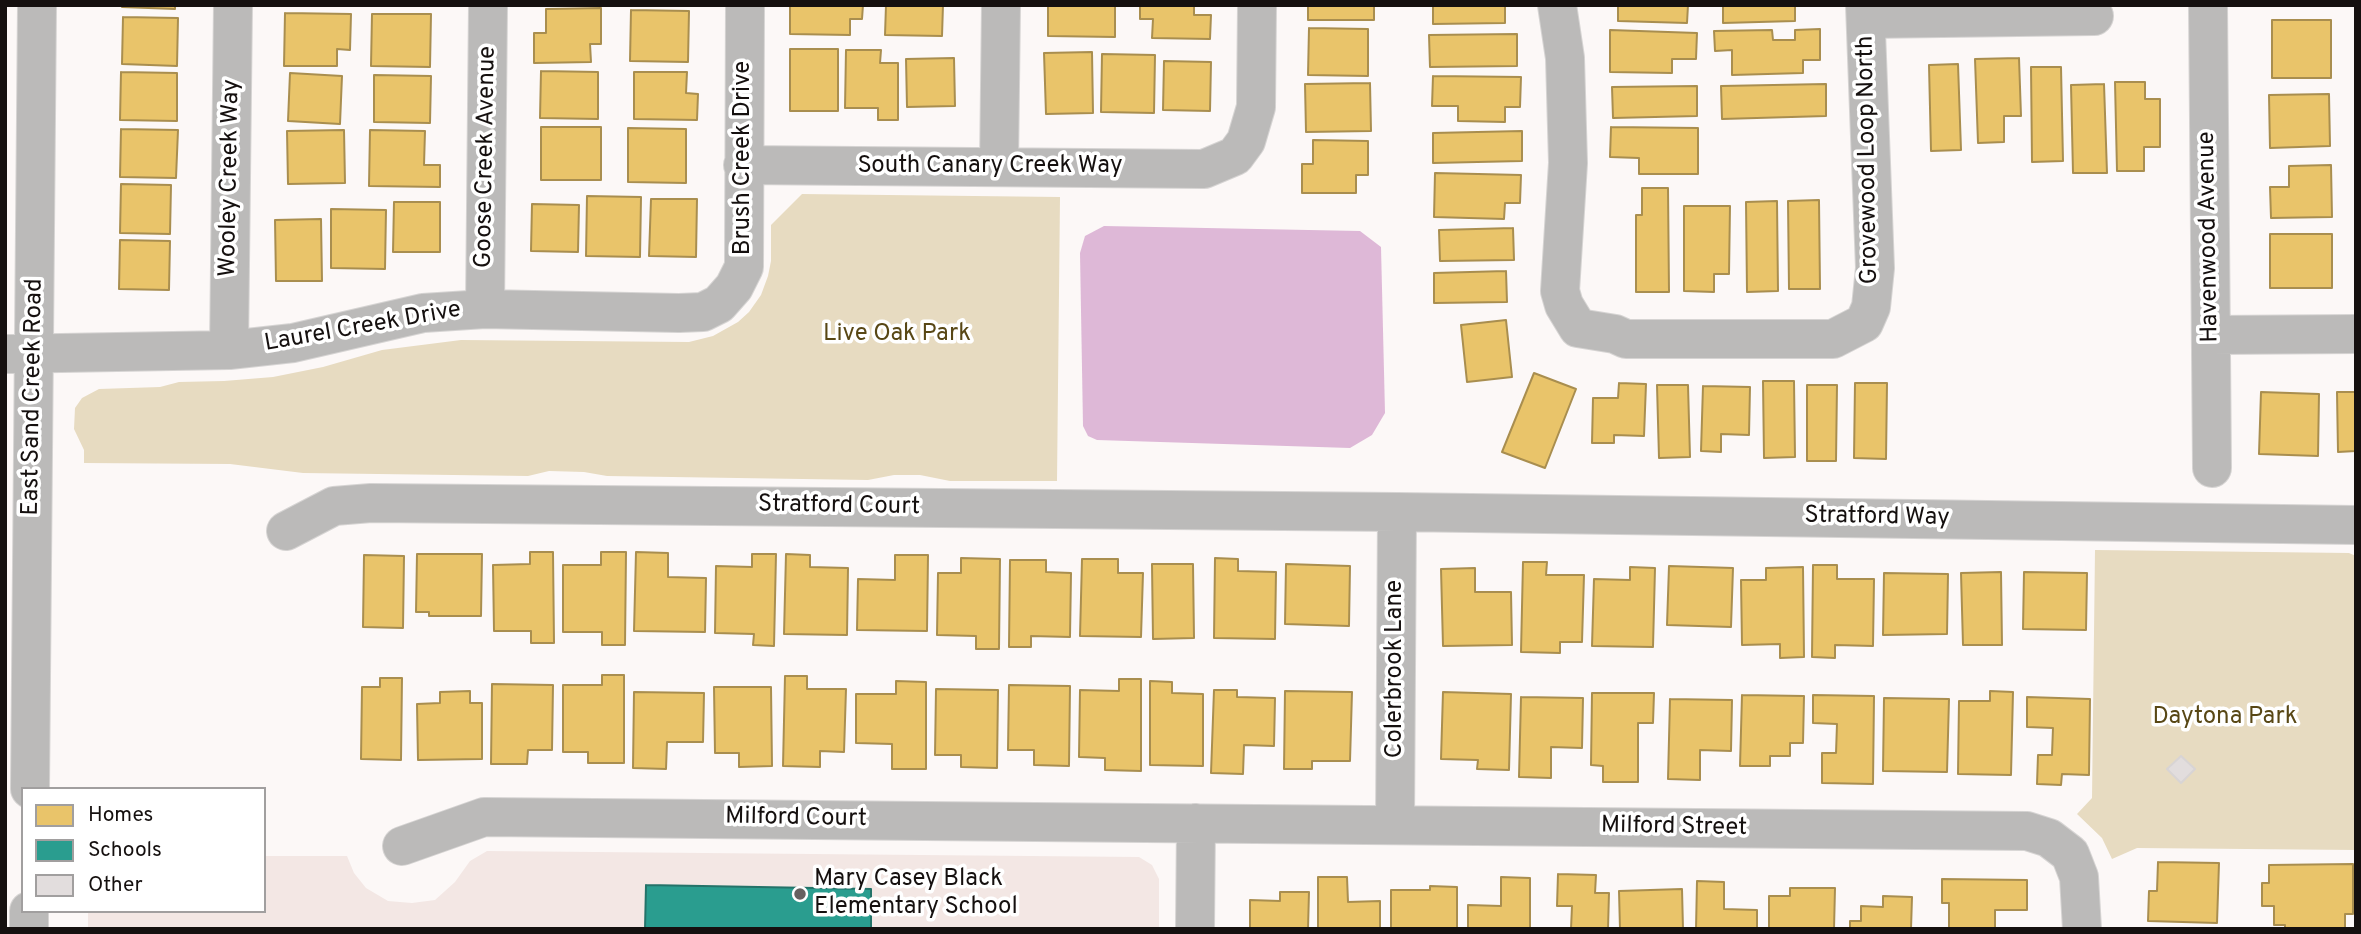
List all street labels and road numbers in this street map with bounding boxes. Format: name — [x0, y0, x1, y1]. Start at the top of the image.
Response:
street label: Grovewood Loop North — [1852, 35, 1886, 285]
street label: Goose Creek Avenue — [471, 46, 503, 268]
street label: Brush Creek Drive — [730, 61, 758, 255]
street label: Wooley Creek Way — [215, 79, 247, 277]
street label: Havenwood Avenue — [2194, 131, 2226, 343]
street label: South Canary Creek Way — [857, 153, 1123, 181]
street label: East Sand Creek Road — [18, 278, 50, 516]
street label: Laurel Creek Drive — [262, 297, 464, 359]
street label: Stratford Court — [758, 491, 920, 523]
street label: Stratford Way — [1804, 502, 1950, 534]
street label: Colerbrook Lane — [1382, 580, 1410, 758]
street label: Milford Court — [725, 803, 867, 835]
street label: Milford Street — [1601, 812, 1747, 844]

